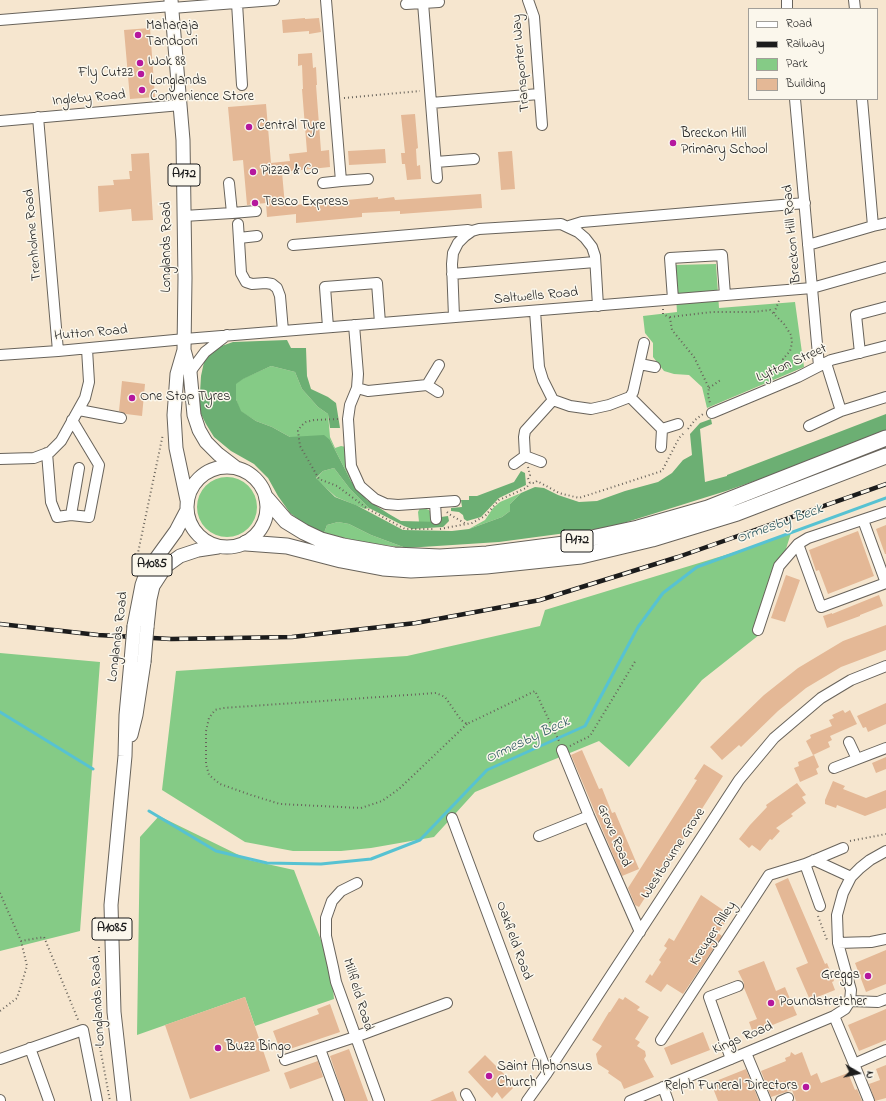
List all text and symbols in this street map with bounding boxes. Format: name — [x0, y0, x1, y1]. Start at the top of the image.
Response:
legend — [748, 8, 878, 100]
street label: Transporter Way — [509, 13, 535, 113]
text: Road — [786, 15, 812, 33]
place label: Maharaja Tandoori — [146, 19, 199, 52]
marker: Maharaja Tandoori — [133, 30, 143, 40]
text: Railway — [786, 35, 824, 53]
place label: Wok 88 — [148, 55, 186, 71]
text: Park — [786, 55, 808, 73]
marker: Wok 88 — [135, 58, 145, 68]
place label: Fly Cutzz — [78, 66, 133, 82]
marker: Fly Cutzz — [136, 69, 146, 79]
place label: Longlands Convenience Store — [150, 74, 254, 106]
text: Building — [786, 75, 825, 93]
marker: Longlands Convenience Store — [137, 85, 147, 95]
street label: Ingleby Road — [52, 87, 126, 111]
place label: Central Tyre — [257, 119, 326, 135]
marker: Central Tyre — [244, 122, 254, 132]
place label: Breckon Hill Primary School — [681, 127, 768, 160]
marker: Breckon Hill Primary School — [668, 138, 678, 148]
road number: A172 — [168, 164, 200, 186]
place label: Pizza & Co — [261, 164, 318, 180]
marker: Pizza & Co — [248, 167, 258, 177]
street label: Breckon Hill Road — [780, 184, 806, 284]
street label: Trenholme Road — [22, 188, 46, 282]
place label: Tesco Express — [263, 195, 349, 211]
marker: Tesco Express — [250, 198, 260, 208]
street label: Longlands Road — [160, 202, 176, 292]
street label: Saltwells Road — [493, 285, 579, 309]
street label: Hutton Road — [54, 322, 128, 346]
street label: Lytton Street — [754, 341, 830, 387]
place label: One Stop Tyres — [140, 390, 230, 406]
marker: One Stop Tyres — [127, 393, 137, 403]
water label: Ormesby Beck — [734, 501, 826, 549]
road number: A172 — [561, 530, 593, 552]
road number: A1085 — [132, 554, 172, 576]
street label: Longlands Road — [105, 591, 133, 683]
water label: Ormesby Beck — [483, 714, 573, 768]
street label: Grove Road — [592, 802, 634, 870]
street label: Westbourne Grove — [638, 805, 710, 903]
street label: Oakfield Road — [491, 899, 535, 983]
street label: Kreuger Alley — [687, 899, 741, 969]
road number: A1085 — [92, 918, 132, 940]
street label: Longlands Road — [88, 955, 110, 1047]
street label: Millfield Road — [338, 957, 376, 1033]
place label: Greggs — [821, 968, 860, 984]
marker: Greggs — [863, 971, 873, 981]
place label: Poundstretcher — [779, 995, 867, 1011]
marker: Poundstretcher — [766, 998, 776, 1008]
street label: Kings Road — [710, 1019, 776, 1059]
place label: Buzz Bingo — [226, 1040, 291, 1056]
marker: Buzz Bingo — [213, 1043, 223, 1053]
north arrow — [838, 1053, 878, 1093]
place label: Saint Alphonsus Church — [497, 1060, 592, 1092]
text: N — [861, 1070, 878, 1080]
marker: Saint Alphonsus Church — [484, 1071, 494, 1081]
place label: Relph Funeral Directors — [664, 1079, 798, 1095]
marker: Relph Funeral Directors — [801, 1082, 811, 1092]

